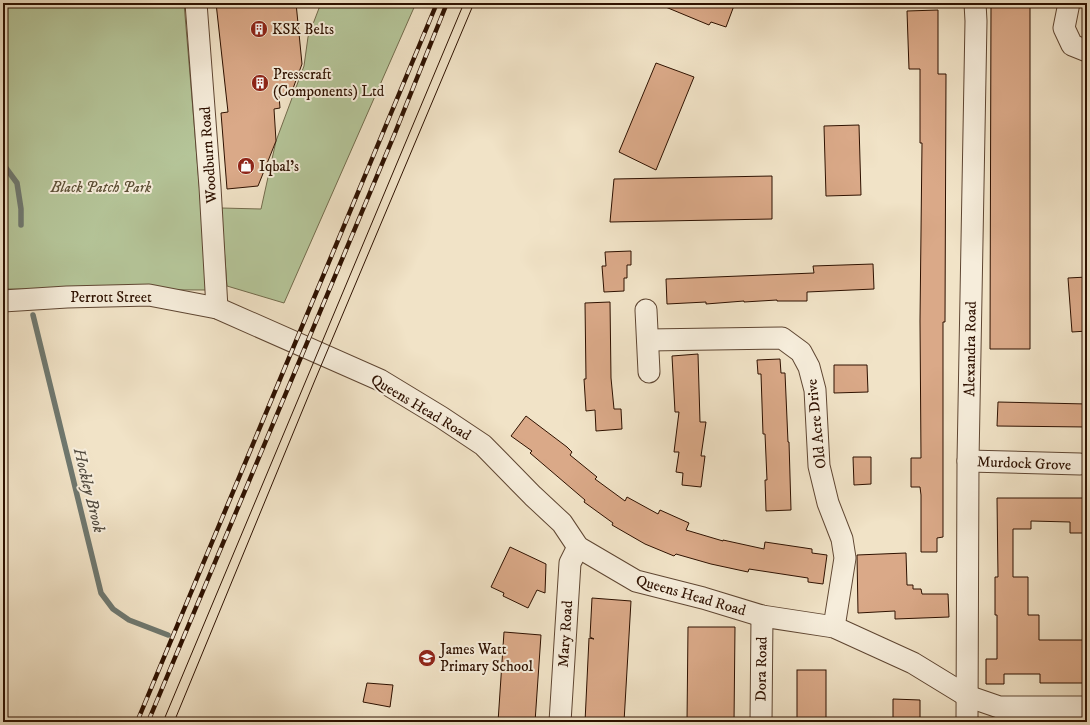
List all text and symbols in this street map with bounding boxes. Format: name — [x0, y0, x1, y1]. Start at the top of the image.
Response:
building icon: KSK Belts — [249, 19, 269, 39]
place label: KSK Belts — [272, 20, 334, 39]
place label: Presscraft (Components) Ltd — [273, 65, 385, 101]
building icon: Presscraft (Components) Ltd — [250, 73, 270, 93]
street label: Woodburn Road — [196, 105, 221, 205]
shop icon: Iqbal's — [236, 156, 256, 176]
place label: Iqbal's — [259, 157, 299, 176]
park label: Black Patch Park — [50, 178, 152, 197]
street label: Perrott Street — [70, 288, 152, 307]
street label: Alexandra Road — [960, 301, 981, 397]
street label: Queens Head Road — [367, 370, 475, 445]
street label: Old Acre Drive — [802, 378, 831, 470]
water label: Hockley Brook — [69, 445, 109, 535]
street label: Murdock Grove — [977, 452, 1071, 475]
street label: Queens Head Road — [634, 571, 749, 620]
street label: Mary Road — [554, 599, 577, 668]
street label: Dora Road — [751, 636, 772, 701]
place label: James Watt Primary School — [438, 640, 533, 676]
school or university icon: James Watt Primary School — [417, 648, 437, 668]

